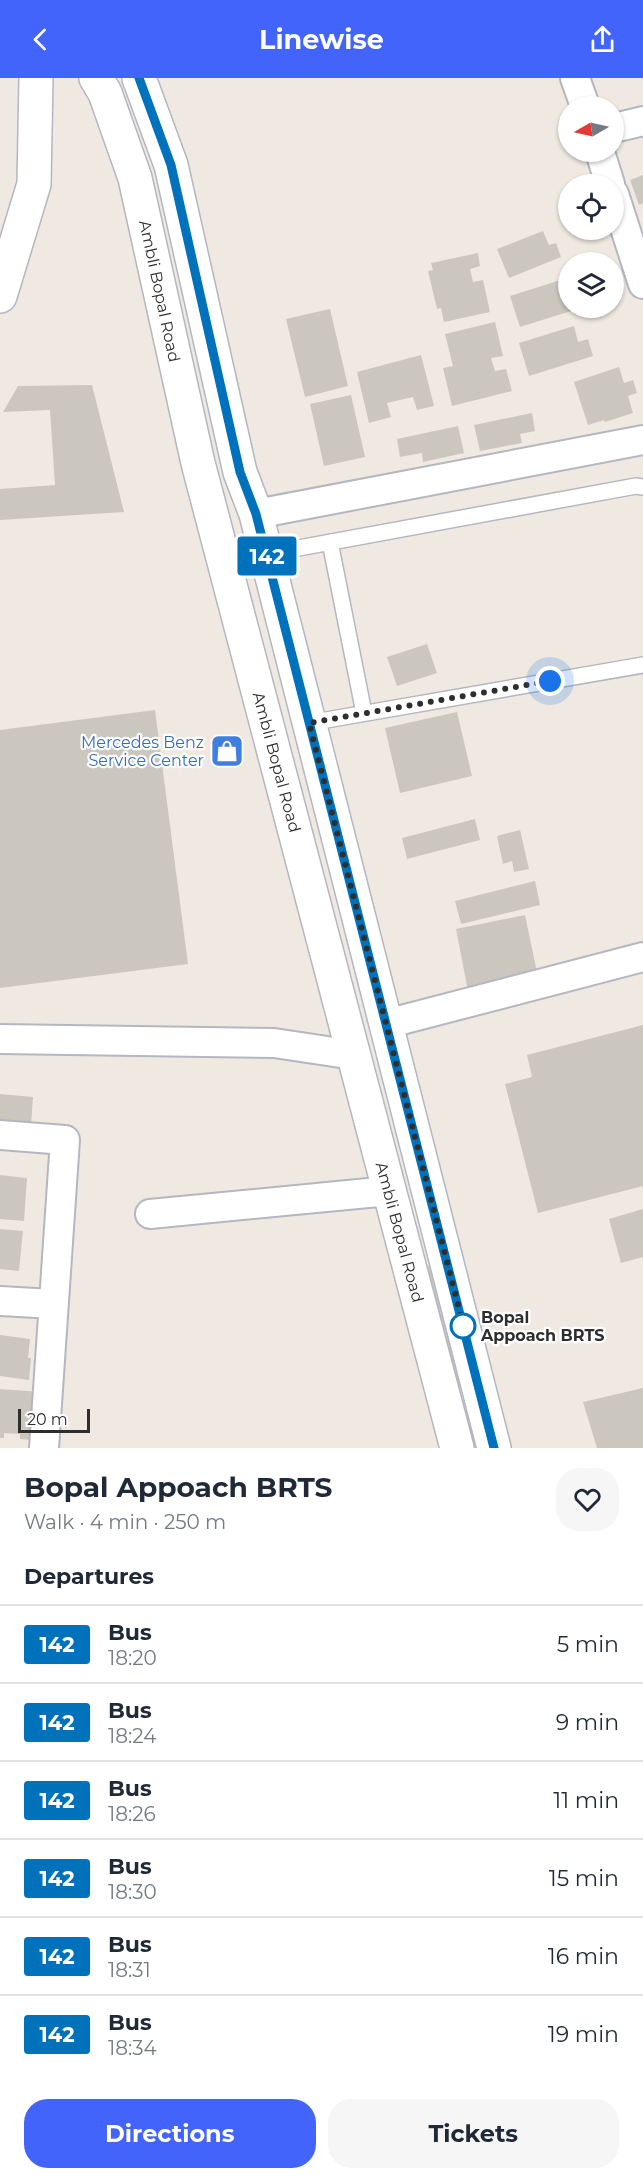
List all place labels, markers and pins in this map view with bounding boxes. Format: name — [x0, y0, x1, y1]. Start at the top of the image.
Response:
place label: Mercedes Benz Service Center — [81, 733, 204, 770]
shop icon: Mercedes Benz Service Center — [209, 733, 245, 769]
place label: Bopal Appoach BRTS — [480, 1308, 604, 1345]
marker: Bopal Appoach BRTS — [450, 1313, 476, 1339]

